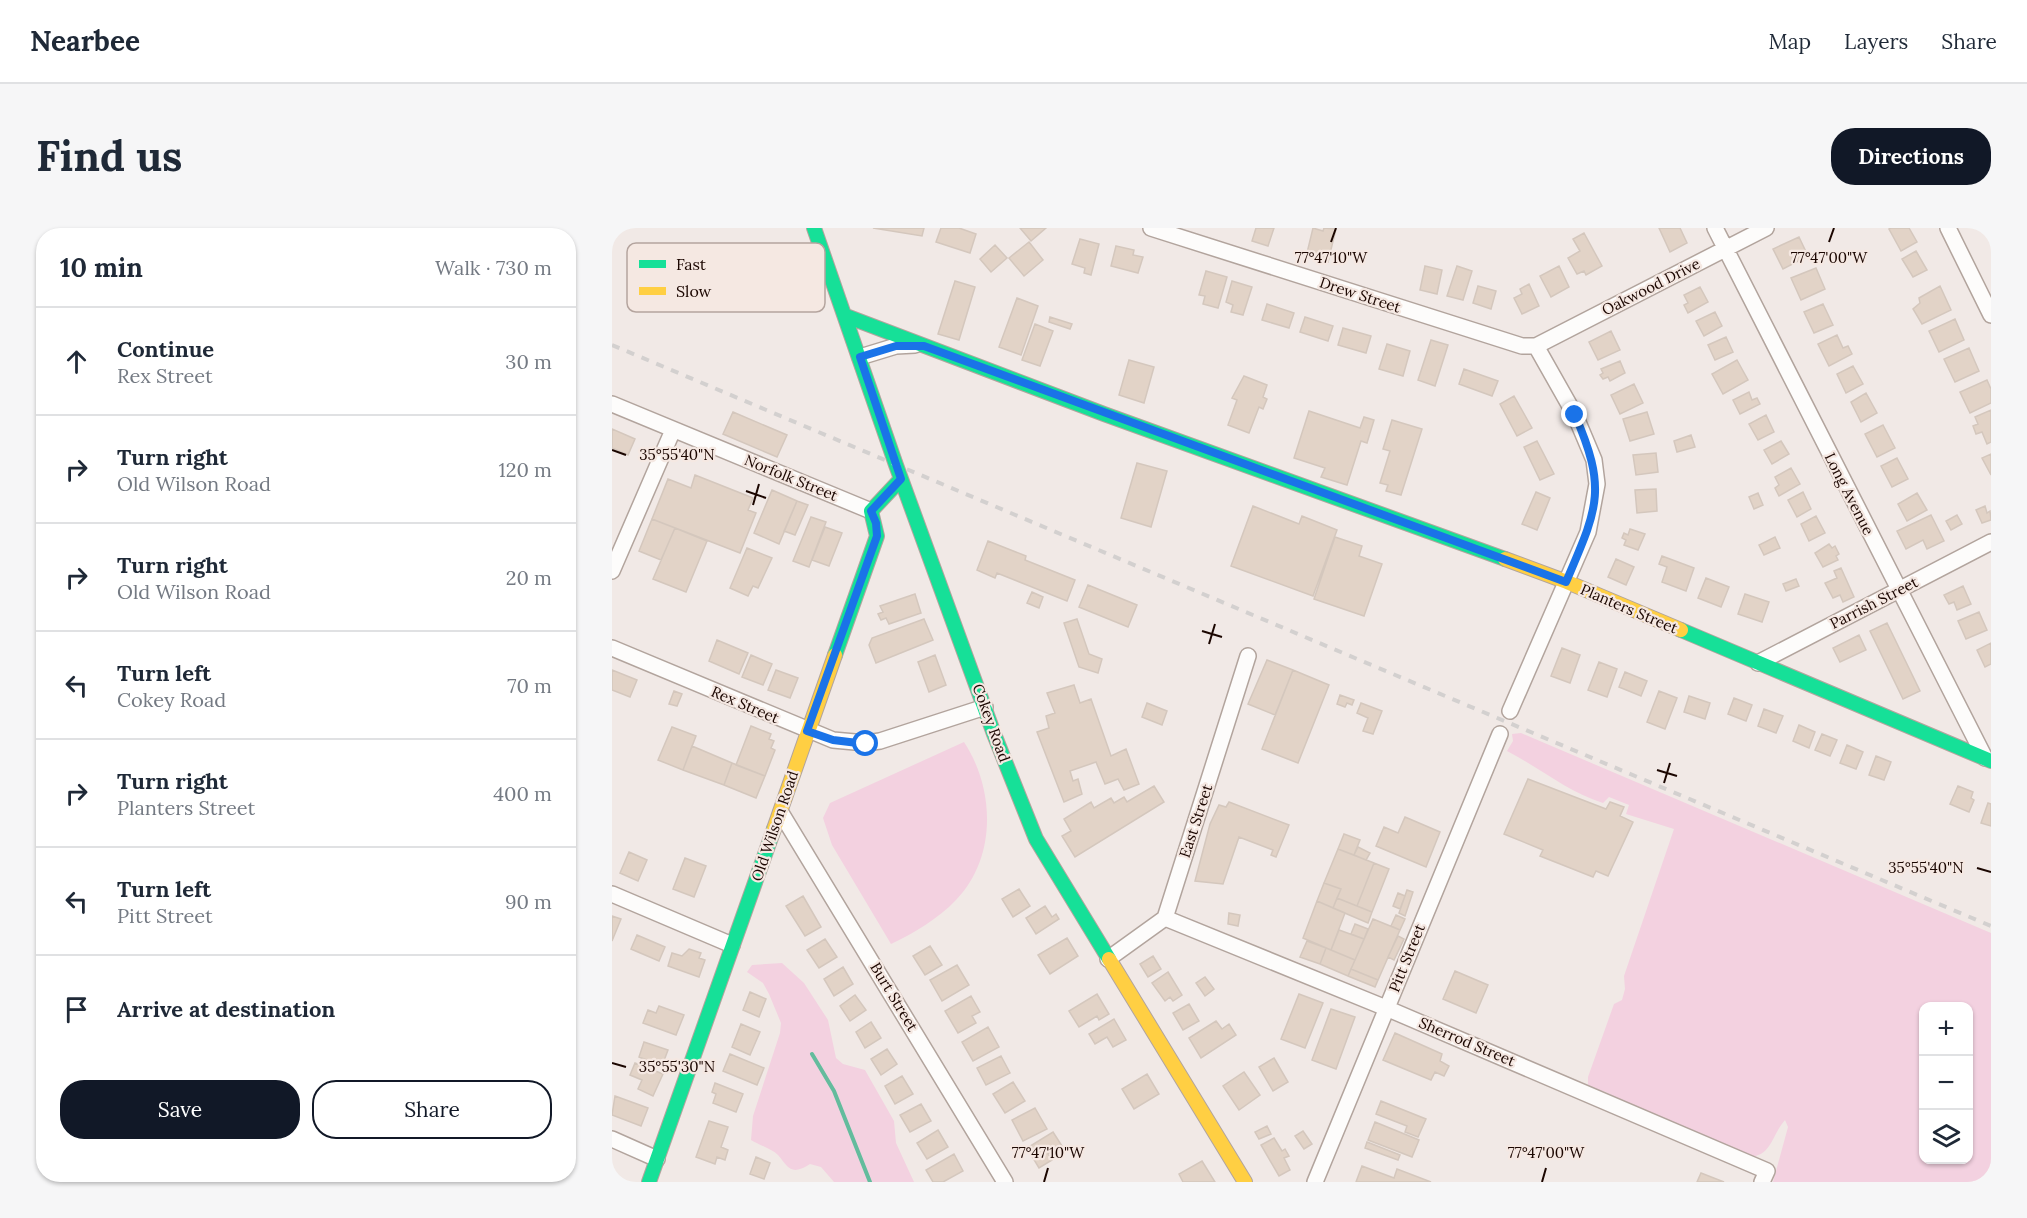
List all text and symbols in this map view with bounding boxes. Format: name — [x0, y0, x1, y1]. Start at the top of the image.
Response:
text: Nearbee — [30, 23, 140, 59]
text: Map — [1768, 28, 1811, 55]
text: Layers — [1844, 28, 1908, 55]
text: Share — [1941, 28, 1997, 55]
button: Directions — [1831, 128, 1991, 185]
text: Find us — [36, 129, 182, 183]
legend — [627, 243, 825, 312]
text: 77°47'10"W — [1295, 248, 1368, 267]
text: 77°47'00"W — [1791, 248, 1868, 267]
text: 10 min — [60, 251, 143, 284]
text: Fast — [676, 254, 707, 274]
street label: Oakwood Drive — [1599, 254, 1703, 319]
text: Walk · 730 m — [435, 255, 552, 280]
street label: Drew Street — [1317, 272, 1403, 317]
text: Slow — [676, 281, 712, 301]
text: Continue — [117, 335, 214, 363]
icon: ahead — [60, 345, 93, 378]
text: 30 m — [505, 349, 552, 374]
text: Rex Street — [117, 363, 213, 388]
route end — [1561, 401, 1587, 427]
text: Turn right — [117, 443, 228, 471]
text: 35°55'40"N — [639, 445, 715, 464]
street label: Long Avenue — [1821, 449, 1878, 538]
street label: Norfolk Street — [742, 450, 841, 505]
icon: right — [60, 453, 93, 486]
text: 120 m — [498, 457, 552, 482]
text: Old Wilson Road — [117, 471, 271, 496]
text: Turn right — [117, 551, 228, 579]
icon: right — [60, 561, 93, 594]
text: 20 m — [506, 565, 552, 590]
street label: Parrish Street — [1827, 572, 1921, 633]
text: Old Wilson Road — [117, 579, 271, 604]
street label: Planters Street — [1578, 580, 1681, 638]
text: Turn left — [117, 659, 211, 687]
icon: left — [60, 669, 93, 702]
text: 70 m — [507, 673, 552, 698]
street label: Cokey Road — [969, 681, 1014, 765]
street label: Rex Street — [708, 682, 782, 727]
text: Cokey Road — [117, 687, 226, 712]
route start — [852, 730, 878, 756]
text: Turn right — [117, 767, 228, 795]
street label: Old Wilson Road — [747, 768, 802, 884]
icon: right — [60, 777, 93, 810]
text: 400 m — [493, 781, 552, 806]
street label: East Street — [1175, 781, 1216, 860]
text: Planters Street — [117, 795, 255, 820]
text: 35°55'40"N — [1888, 858, 1964, 877]
text: Turn left — [117, 875, 211, 903]
icon: left — [60, 885, 93, 918]
text: 90 m — [505, 889, 552, 914]
text: Pitt Street — [117, 903, 213, 928]
street label: Pitt Street — [1384, 921, 1429, 995]
street label: Burt Street — [866, 959, 923, 1035]
icon: arrive — [60, 993, 93, 1026]
text: Arrive at destination — [117, 995, 335, 1023]
map controls — [1919, 1002, 1973, 1164]
button: + — [1919, 1002, 1973, 1056]
street label: Sherrod Street — [1416, 1013, 1518, 1070]
button: − — [1919, 1056, 1973, 1110]
text: 35°55'30"N — [639, 1057, 715, 1076]
button: Save — [60, 1080, 300, 1139]
button: Share — [312, 1080, 552, 1139]
button: layers — [1919, 1110, 1973, 1164]
text: 77°47'10"W — [1012, 1143, 1085, 1162]
text: 77°47'00"W — [1508, 1143, 1585, 1162]

